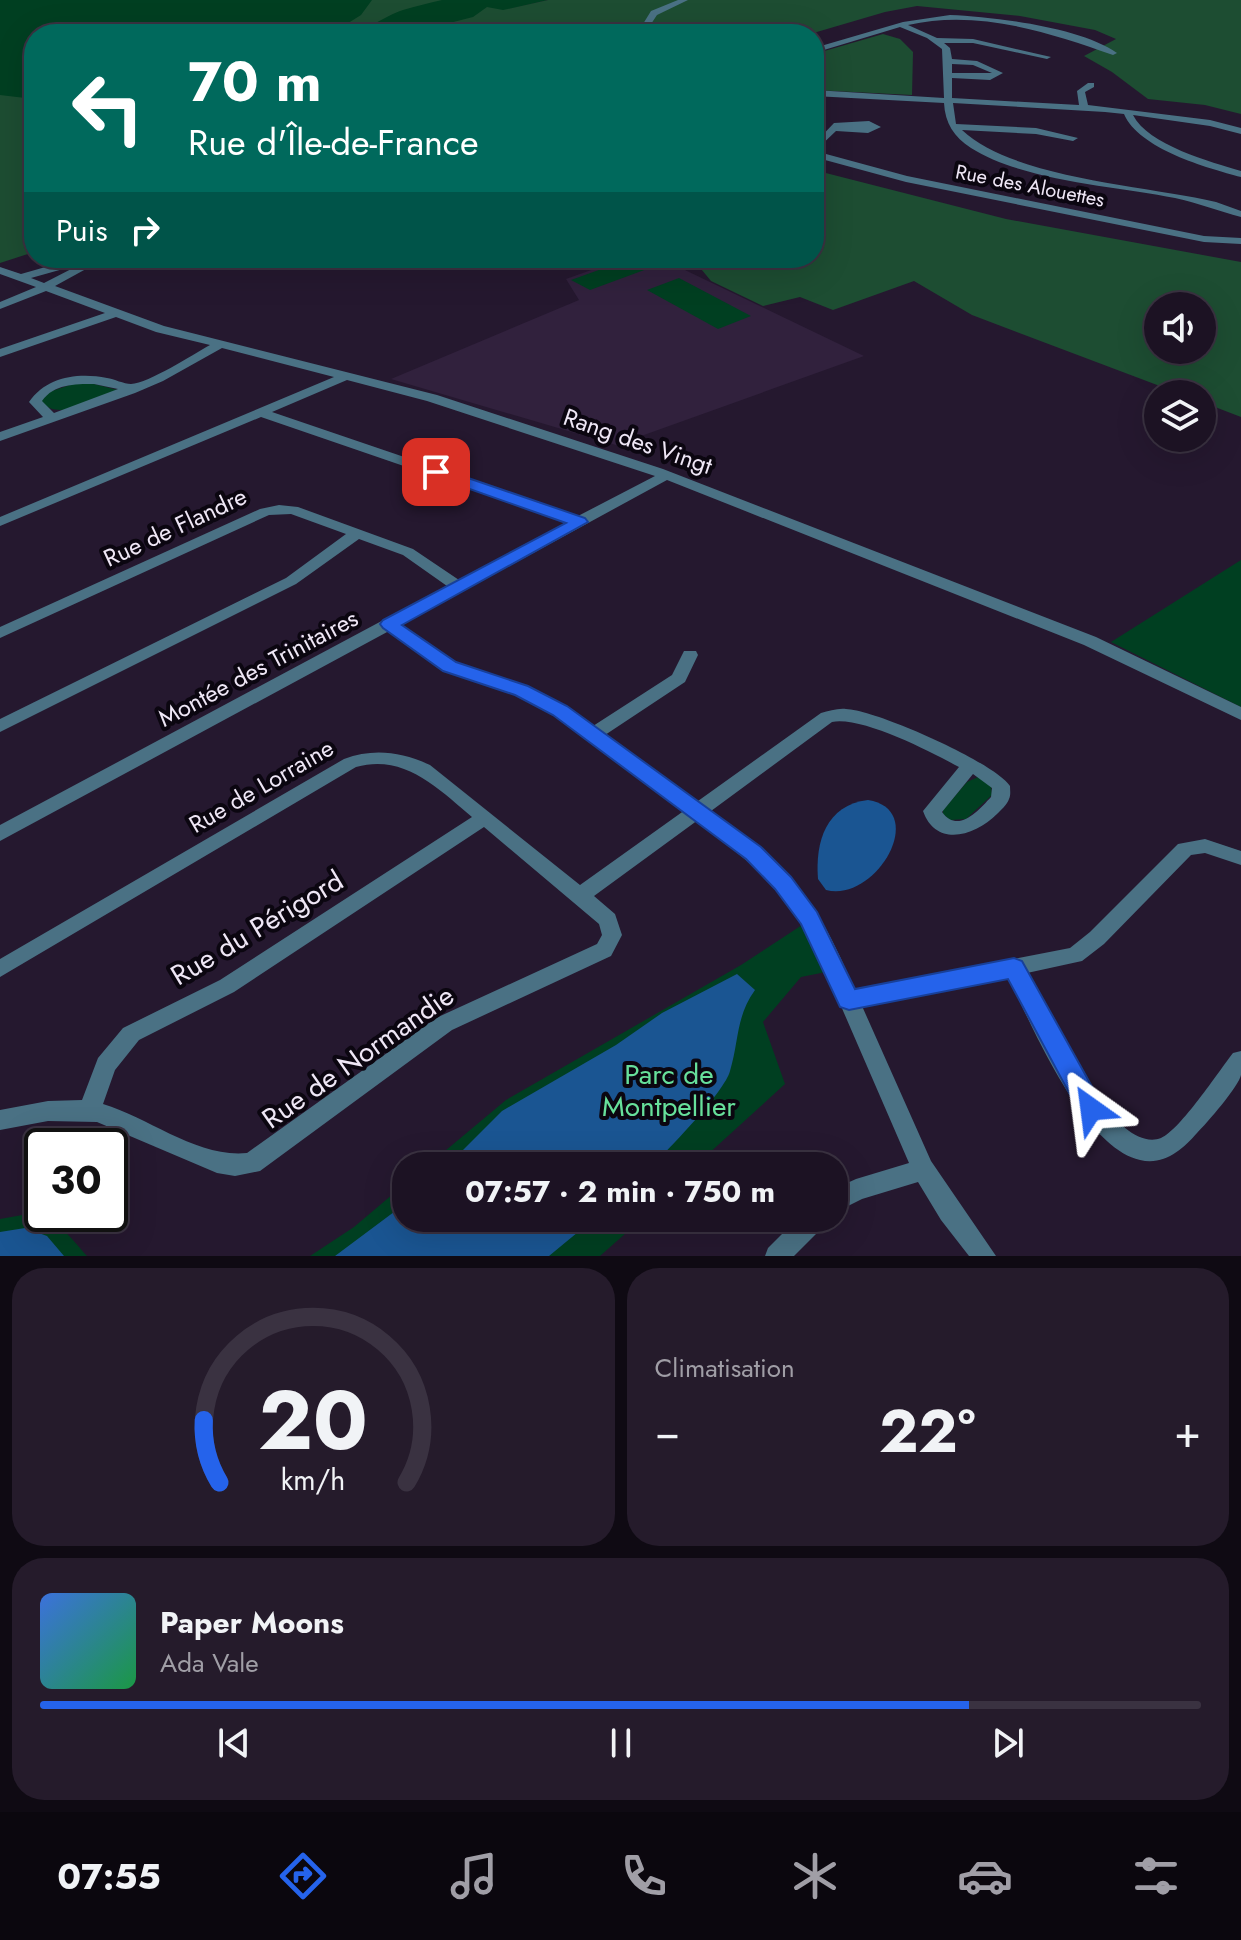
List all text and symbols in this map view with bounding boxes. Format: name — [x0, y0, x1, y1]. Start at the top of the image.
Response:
text: 70 m — [188, 41, 322, 122]
icon: left — [56, 56, 160, 160]
text: Rue d'Île-de-France — [188, 116, 479, 168]
street label: Rue des Alouettes — [953, 157, 1107, 215]
icon: right — [123, 208, 167, 252]
text: Puis — [56, 209, 107, 252]
map controls — [1144, 292, 1216, 452]
button: sound — [1144, 292, 1216, 364]
button: layers — [1144, 380, 1216, 452]
street label: Rang des Vingt — [559, 399, 717, 483]
pin — [402, 438, 470, 506]
icon: arrive — [414, 450, 458, 494]
street label: Rue de Flandre — [98, 479, 252, 575]
street label: Montée des Trinitaires — [152, 600, 364, 736]
street label: Rue de Lorraine — [182, 730, 340, 842]
street label: Rue du Périgord — [163, 860, 351, 996]
street label: Rue de Normandie — [254, 975, 462, 1139]
park label: Parc de Montpellier — [602, 1054, 736, 1127]
position arrow — [1049, 1067, 1133, 1151]
speed limit sign: 30 — [24, 1128, 128, 1232]
text: 07:57 · 2 min · 750 m — [465, 1170, 775, 1213]
text: Climatisation — [655, 1349, 795, 1387]
text: 20 — [258, 1360, 368, 1480]
text: 22° — [879, 1388, 975, 1475]
text: − — [655, 1400, 680, 1464]
text: + — [1174, 1400, 1201, 1464]
text: km/h — [281, 1459, 346, 1501]
text: Paper Moons — [160, 1601, 344, 1644]
text: Ada Vale — [160, 1644, 259, 1682]
icon: previous — [212, 1721, 256, 1765]
icon: pause — [599, 1721, 643, 1765]
icon: next — [986, 1721, 1030, 1765]
icon: directions — [275, 1848, 331, 1904]
icon: music — [446, 1848, 502, 1904]
icon: phone — [616, 1848, 672, 1904]
icon: climate — [787, 1848, 843, 1904]
icon: car — [957, 1848, 1013, 1904]
icon: filters — [1128, 1848, 1184, 1904]
text: 07:55 — [57, 1850, 161, 1902]

